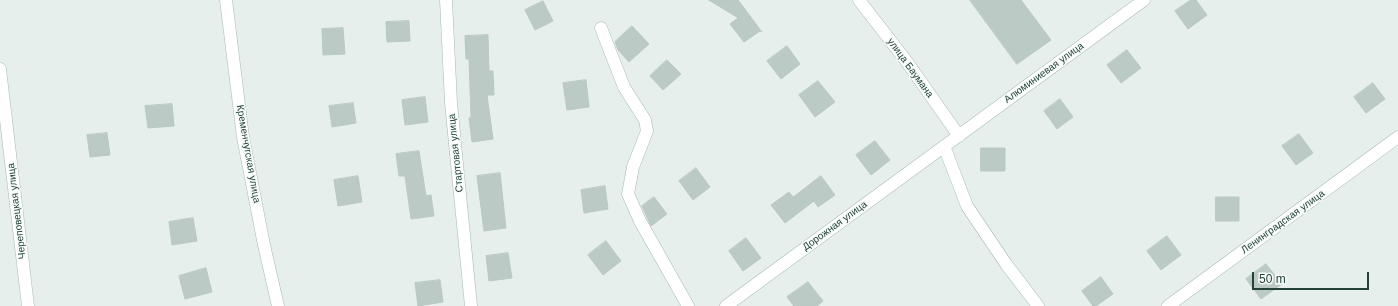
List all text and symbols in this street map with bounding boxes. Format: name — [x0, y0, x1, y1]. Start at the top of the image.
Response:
street label: улица Баумана — [884, 36, 936, 100]
street label: Алюминиевая улица — [1002, 40, 1086, 106]
street label: Кременчугская улица — [233, 104, 263, 204]
street label: Стартовая улица — [446, 113, 466, 193]
street label: Череповецкая улица — [5, 162, 29, 260]
street label: Ленинградская улица — [1239, 188, 1327, 256]
street label: Дорожная улица — [800, 199, 870, 253]
scale bar — [1254, 264, 1371, 290]
text: 50 m — [1259, 272, 1286, 286]

